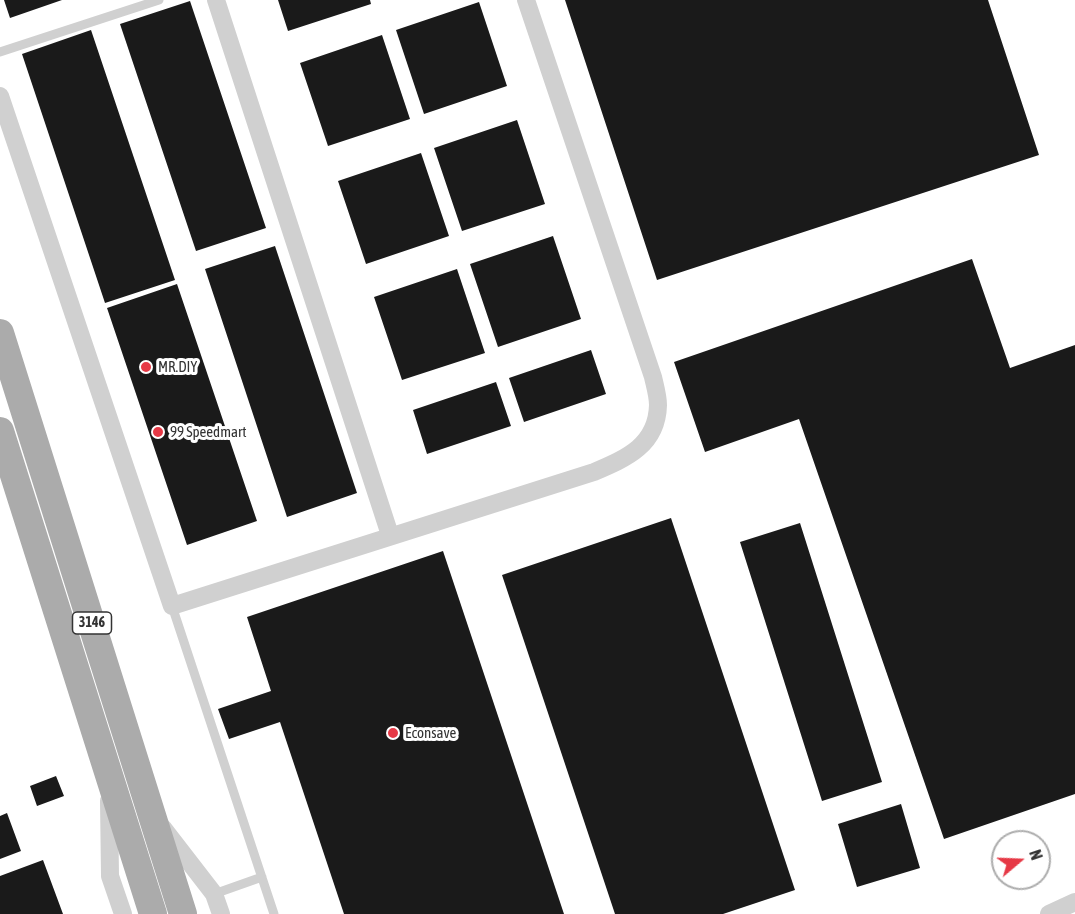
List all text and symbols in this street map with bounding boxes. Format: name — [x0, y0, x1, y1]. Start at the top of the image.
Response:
place label: MR.DIY — [158, 358, 197, 376]
marker: MR.DIY — [139, 360, 153, 374]
place label: 99 Speedmart — [170, 423, 247, 441]
marker: 99 Speedmart — [151, 425, 165, 439]
road number: 3146 — [72, 612, 112, 634]
place label: Econsave — [405, 724, 456, 742]
marker: Econsave — [386, 726, 400, 740]
north arrow — [991, 830, 1051, 890]
text: N — [1026, 847, 1046, 862]

